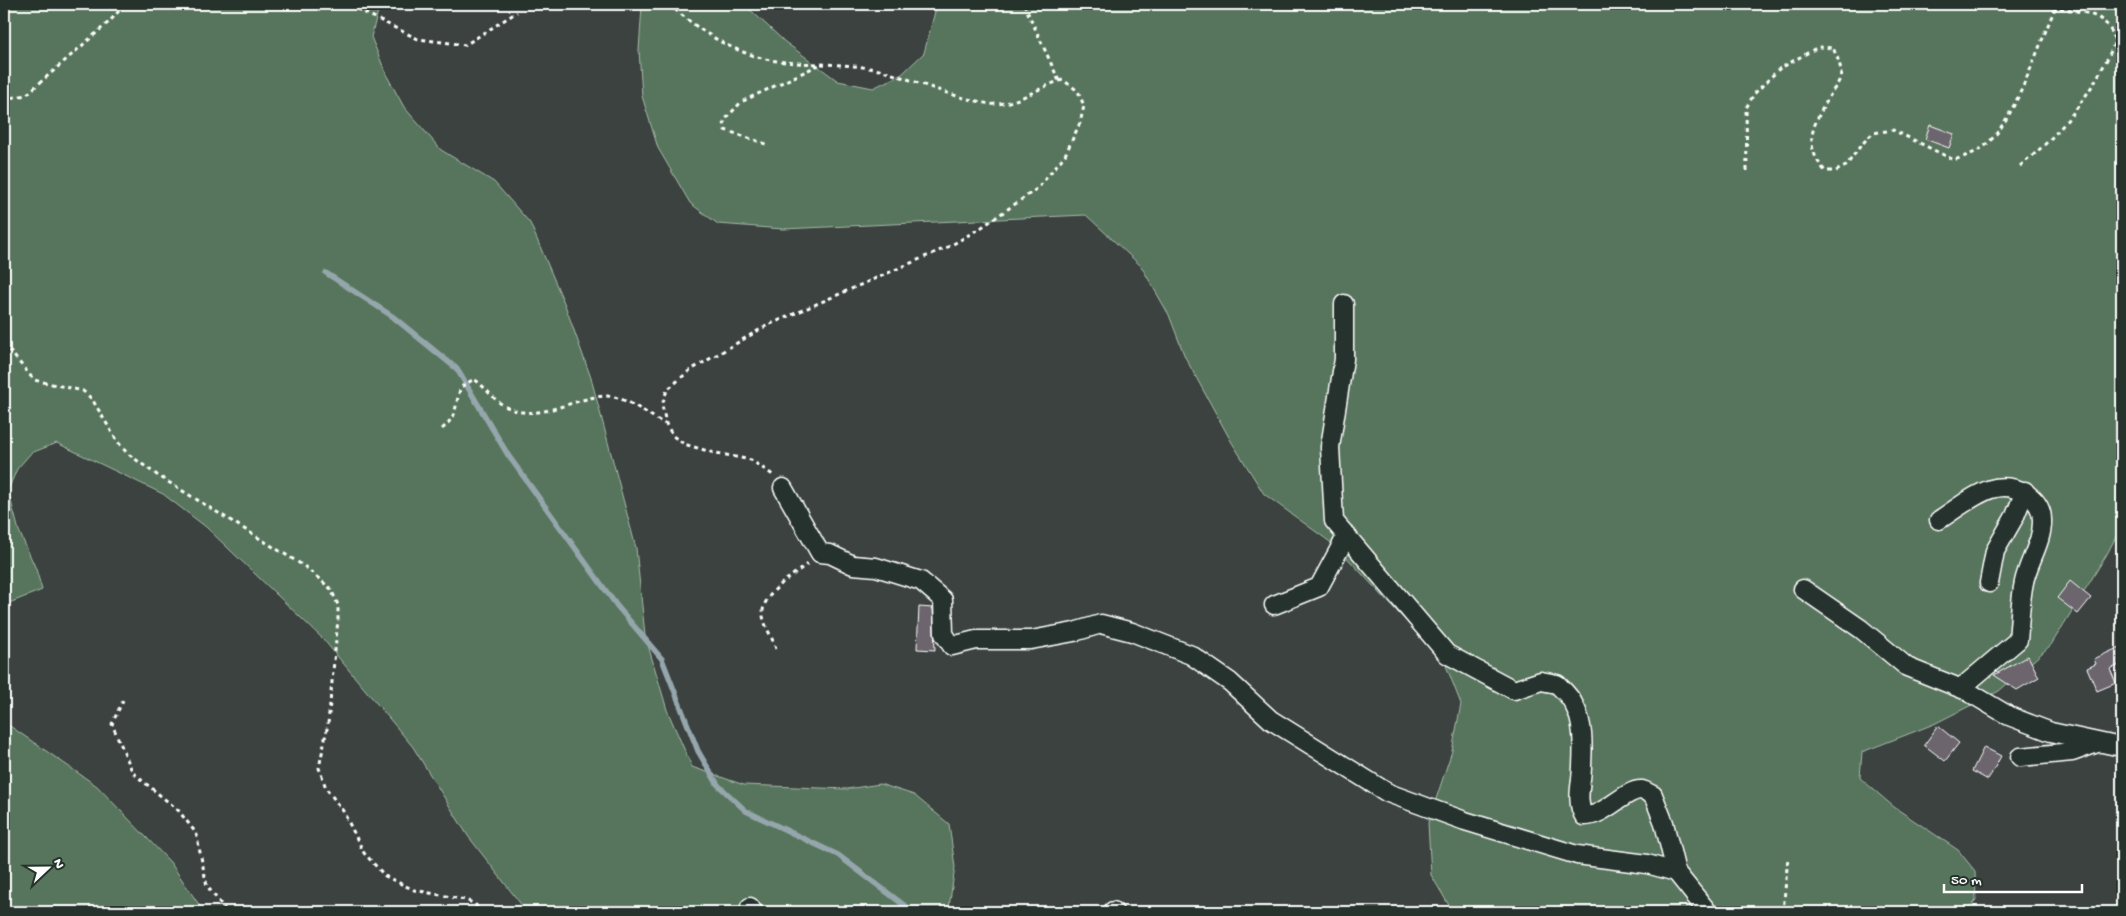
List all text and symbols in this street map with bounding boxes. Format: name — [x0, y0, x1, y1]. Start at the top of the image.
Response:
north arrow — [22, 844, 72, 894]
text: N — [48, 857, 67, 871]
scale bar — [1944, 861, 2081, 893]
text: 50 m — [1951, 872, 1982, 890]

